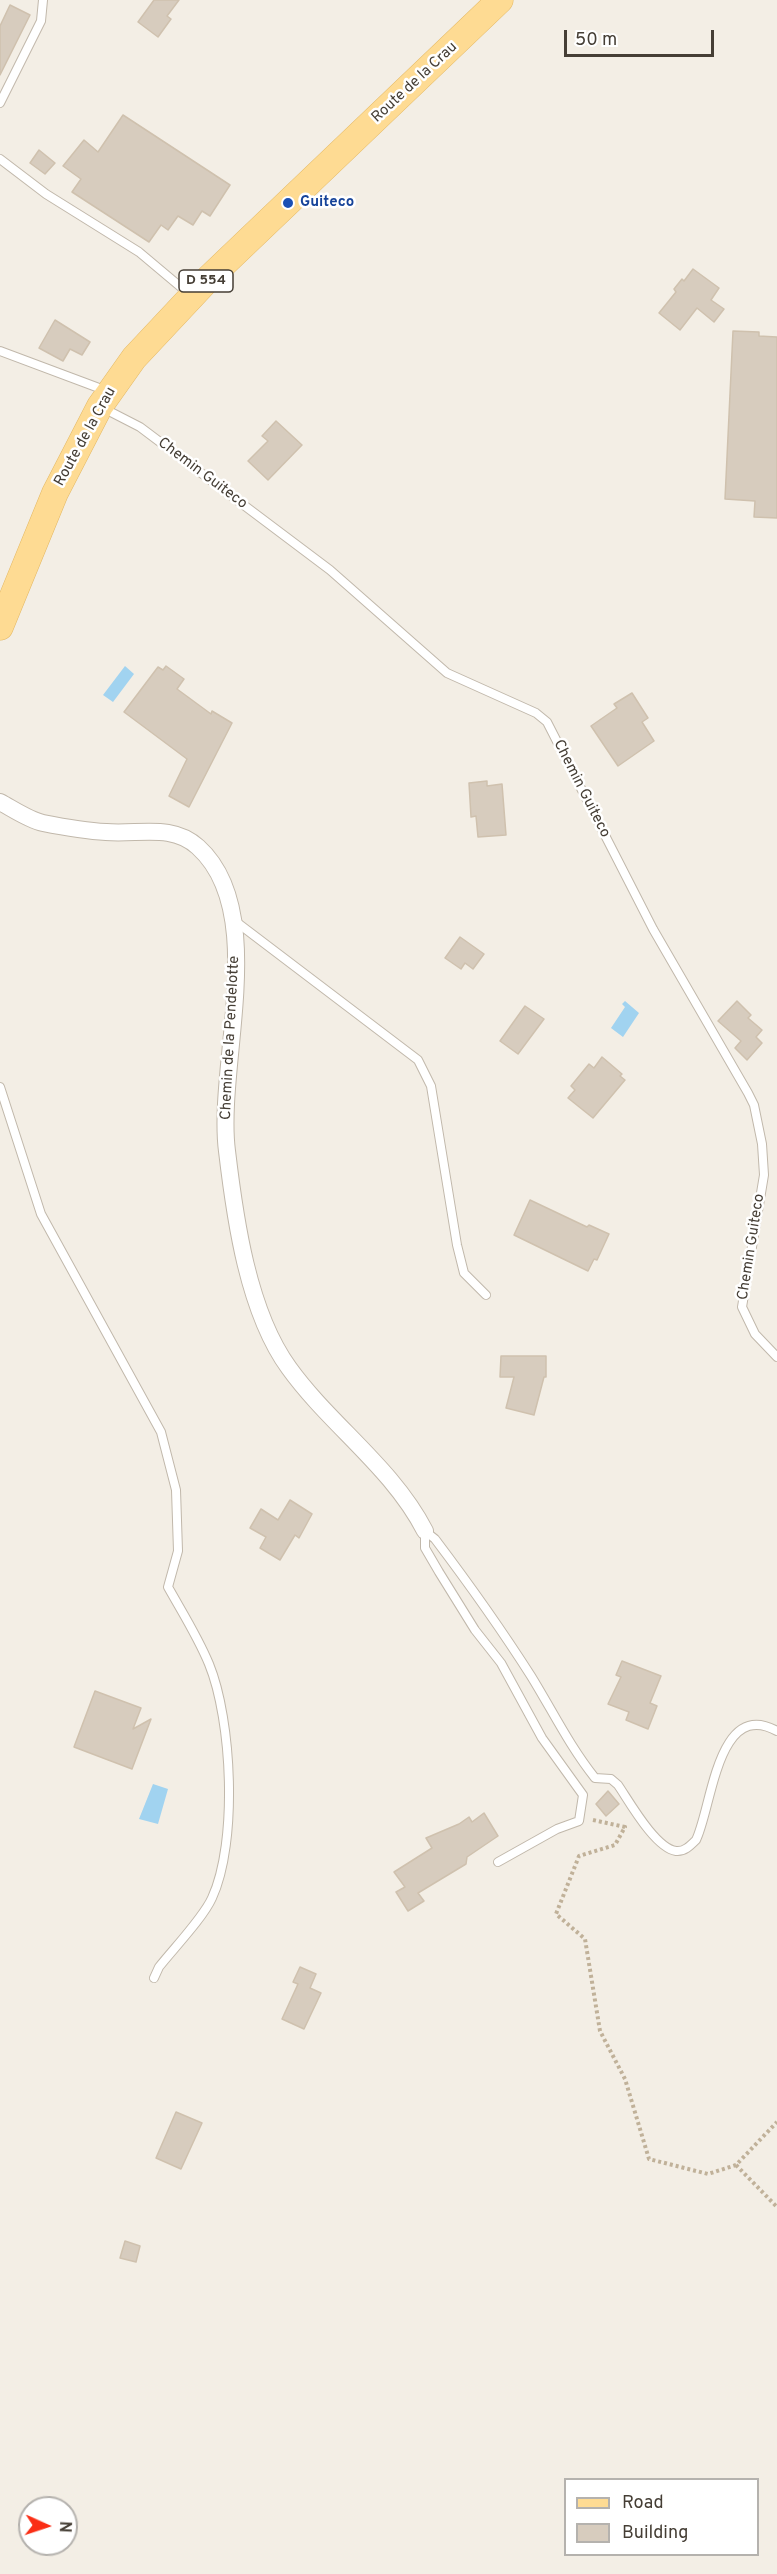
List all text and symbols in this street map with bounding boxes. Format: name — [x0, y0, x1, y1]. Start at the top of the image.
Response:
scale bar — [567, 18, 717, 56]
text: 50 m — [575, 29, 617, 52]
street label: Route de la Crau — [368, 39, 462, 127]
place label: Guiteco — [300, 194, 354, 212]
marker: Guiteco — [281, 196, 295, 210]
road number: D 554 — [179, 270, 233, 292]
street label: Route de la Crau — [51, 384, 121, 490]
street label: Chemin Guiteco — [154, 434, 250, 514]
street label: Chemin Guiteco — [549, 737, 613, 841]
street label: Chemin de la Pendelotte — [218, 955, 244, 1121]
street label: Chemin Guiteco — [735, 1193, 769, 1301]
legend — [564, 2478, 759, 2556]
text: Road — [622, 2492, 664, 2515]
north arrow — [18, 2496, 78, 2556]
text: N — [54, 2521, 74, 2533]
text: Building — [622, 2522, 688, 2545]

